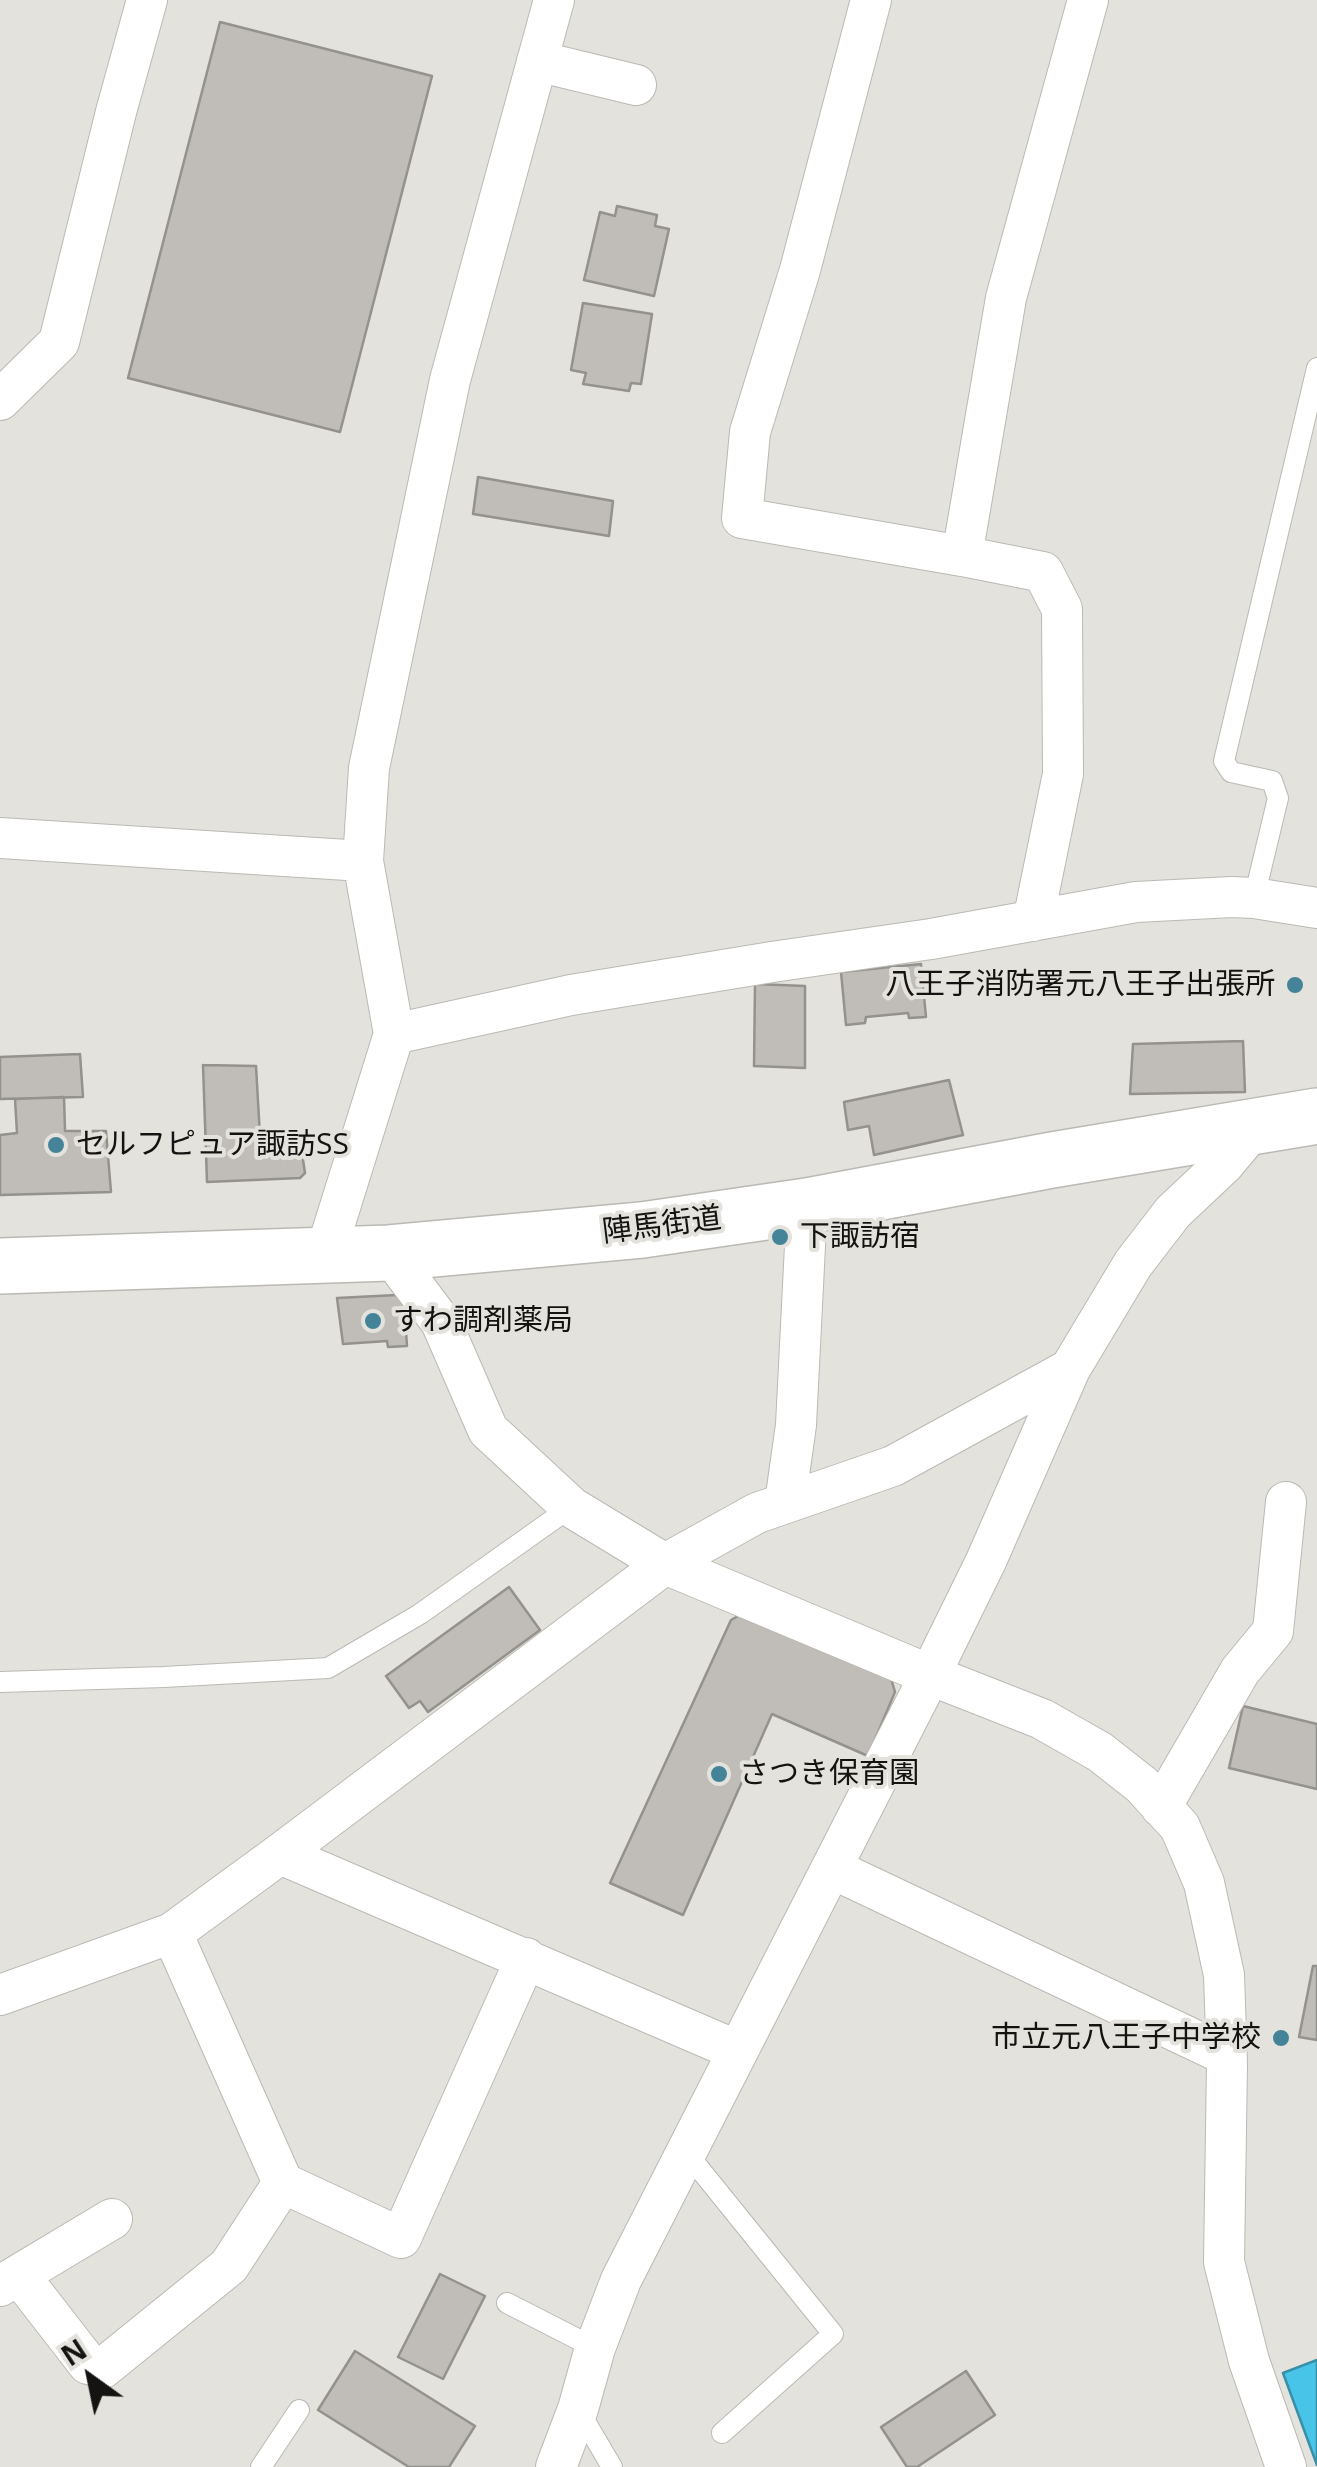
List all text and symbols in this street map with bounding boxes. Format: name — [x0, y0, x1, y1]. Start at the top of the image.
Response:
place label: 八王子消防署元八王子出張所 — [885, 967, 1275, 1003]
marker: 八王子消防署元八王子出張所 — [1284, 974, 1306, 996]
place label: セルフピュア諏訪SS — [76, 1127, 349, 1163]
marker: セルフピュア諏訪SS — [45, 1134, 67, 1156]
street label: 陣馬街道 — [600, 1201, 724, 1251]
place label: 下諏訪宿 — [800, 1219, 920, 1255]
marker: 下諏訪宿 — [769, 1226, 791, 1248]
place label: すわ調剤薬局 — [393, 1303, 573, 1339]
marker: すわ調剤薬局 — [362, 1310, 384, 1332]
place label: さつき保育園 — [739, 1756, 919, 1792]
marker: さつき保育園 — [708, 1763, 730, 1785]
place label: 市立元八王子中学校 — [991, 2020, 1261, 2056]
marker: 市立元八王子中学校 — [1270, 2027, 1292, 2049]
north arrow — [40, 2327, 140, 2427]
text: N — [54, 2330, 94, 2374]

